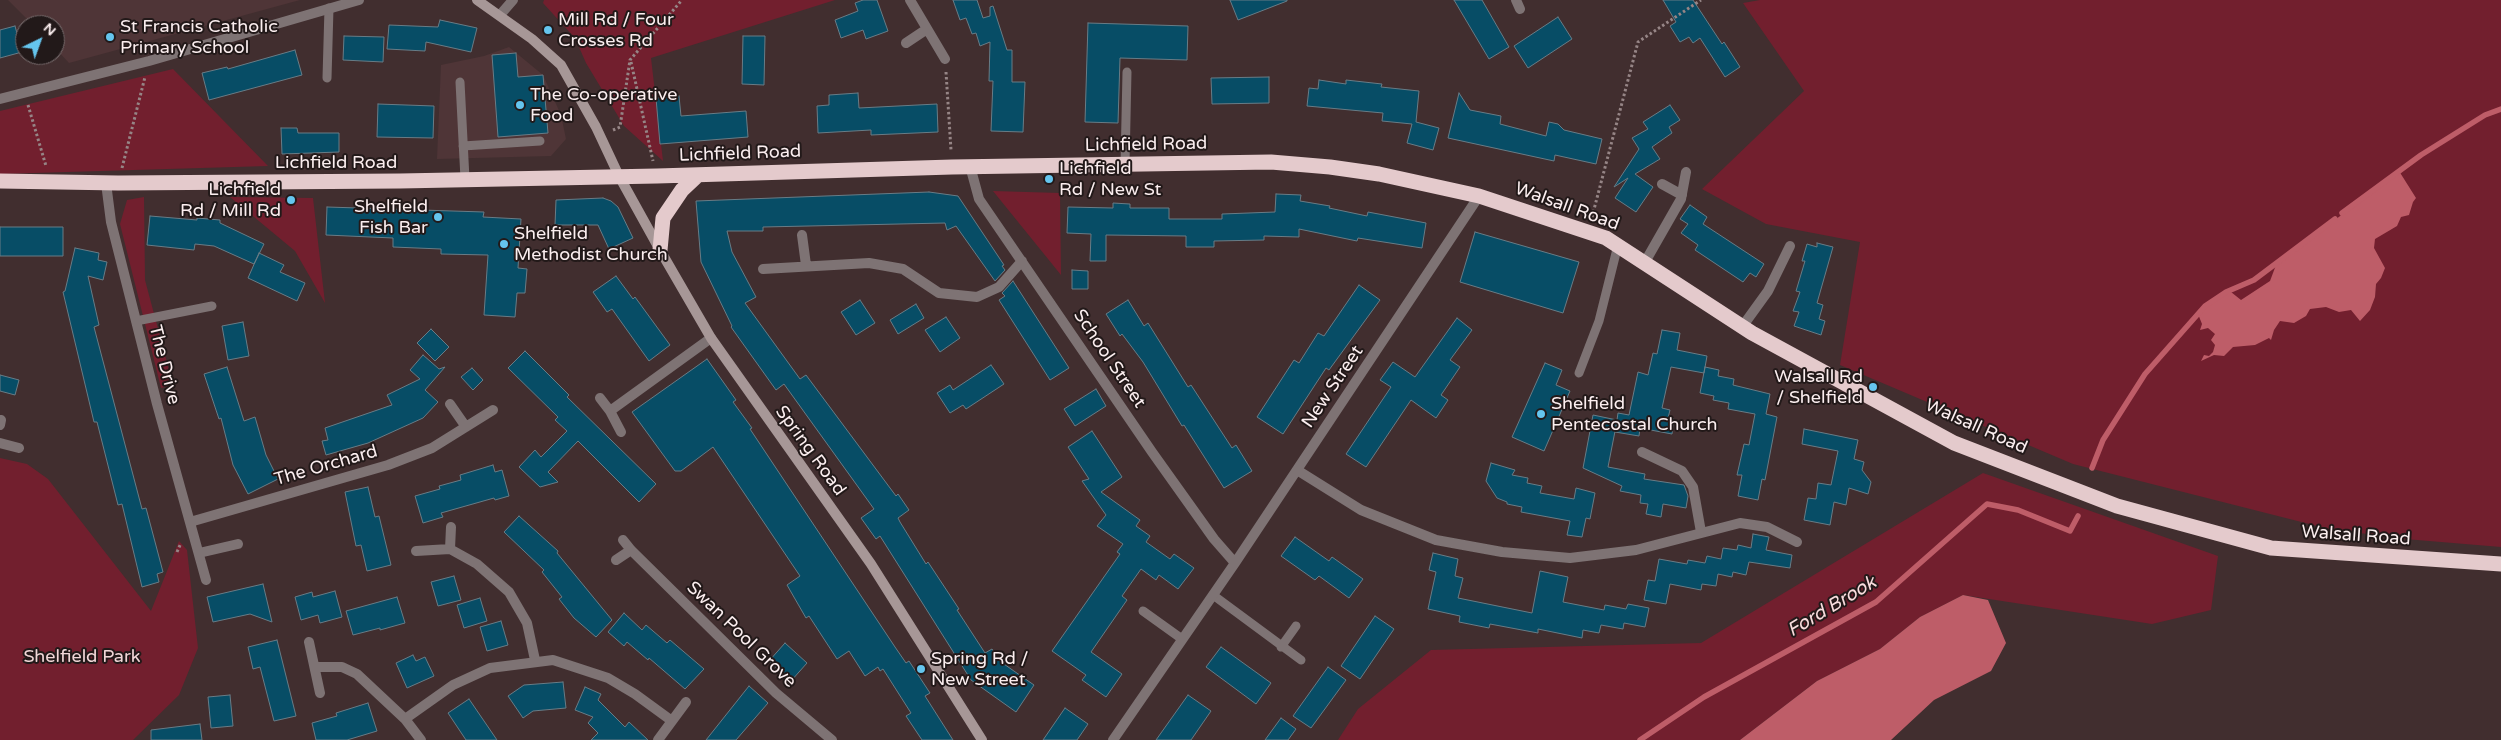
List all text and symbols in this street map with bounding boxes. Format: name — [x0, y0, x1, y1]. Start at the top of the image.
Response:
place label: Mill Rd / Four Crosses Rd — [558, 9, 674, 52]
north arrow — [15, 15, 65, 65]
place label: St Francis Catholic Primary School — [120, 16, 278, 58]
text: N — [40, 19, 60, 39]
marker: Mill Rd / Four Crosses Rd — [542, 24, 554, 36]
marker: St Francis Catholic Primary School — [104, 31, 116, 43]
place label: The Co-operative Food — [530, 84, 677, 126]
marker: The Co-operative Food — [514, 99, 526, 111]
street label: Lichfield Road — [1085, 133, 1207, 157]
street label: Lichfield Road — [678, 141, 802, 167]
street label: Lichfield Road — [275, 152, 397, 174]
place label: Lichfield Rd / New St — [1059, 158, 1161, 200]
marker: Lichfield Rd / New St — [1043, 173, 1055, 185]
street label: Walsall Road — [1512, 178, 1622, 236]
place label: Lichfield Rd / Mill Rd — [180, 179, 281, 222]
marker: Lichfield Rd / Mill Rd — [285, 194, 297, 206]
place label: Shelfield Fish Bar — [354, 196, 428, 238]
marker: Shelfield Fish Bar — [432, 211, 444, 223]
place label: Shelfield Methodist Church — [514, 223, 668, 266]
marker: Shelfield Methodist Church — [498, 238, 510, 250]
street label: School Street — [1068, 306, 1150, 412]
street label: The Drive — [144, 323, 184, 407]
street label: New Street — [1298, 342, 1368, 432]
place label: Walsall Rd / Shelfield — [1774, 366, 1863, 408]
marker: Walsall Rd / Shelfield — [1867, 381, 1879, 393]
place label: Shelfield Pentecostal Church — [1551, 393, 1717, 436]
street label: Walsall Road — [1921, 395, 2031, 459]
street label: Spring Road — [770, 402, 850, 500]
marker: Shelfield Pentecostal Church — [1535, 408, 1547, 420]
street label: The Orchard — [272, 441, 380, 491]
street label: Walsall Road — [2301, 521, 2411, 551]
water label: Ford Brook — [1783, 572, 1881, 642]
street label: Swan Pool Grove — [682, 577, 800, 693]
park label: Shelfield Park — [23, 646, 141, 668]
place label: Spring Rd / New Street — [931, 648, 1029, 691]
marker: Spring Rd / New Street — [915, 663, 927, 675]

